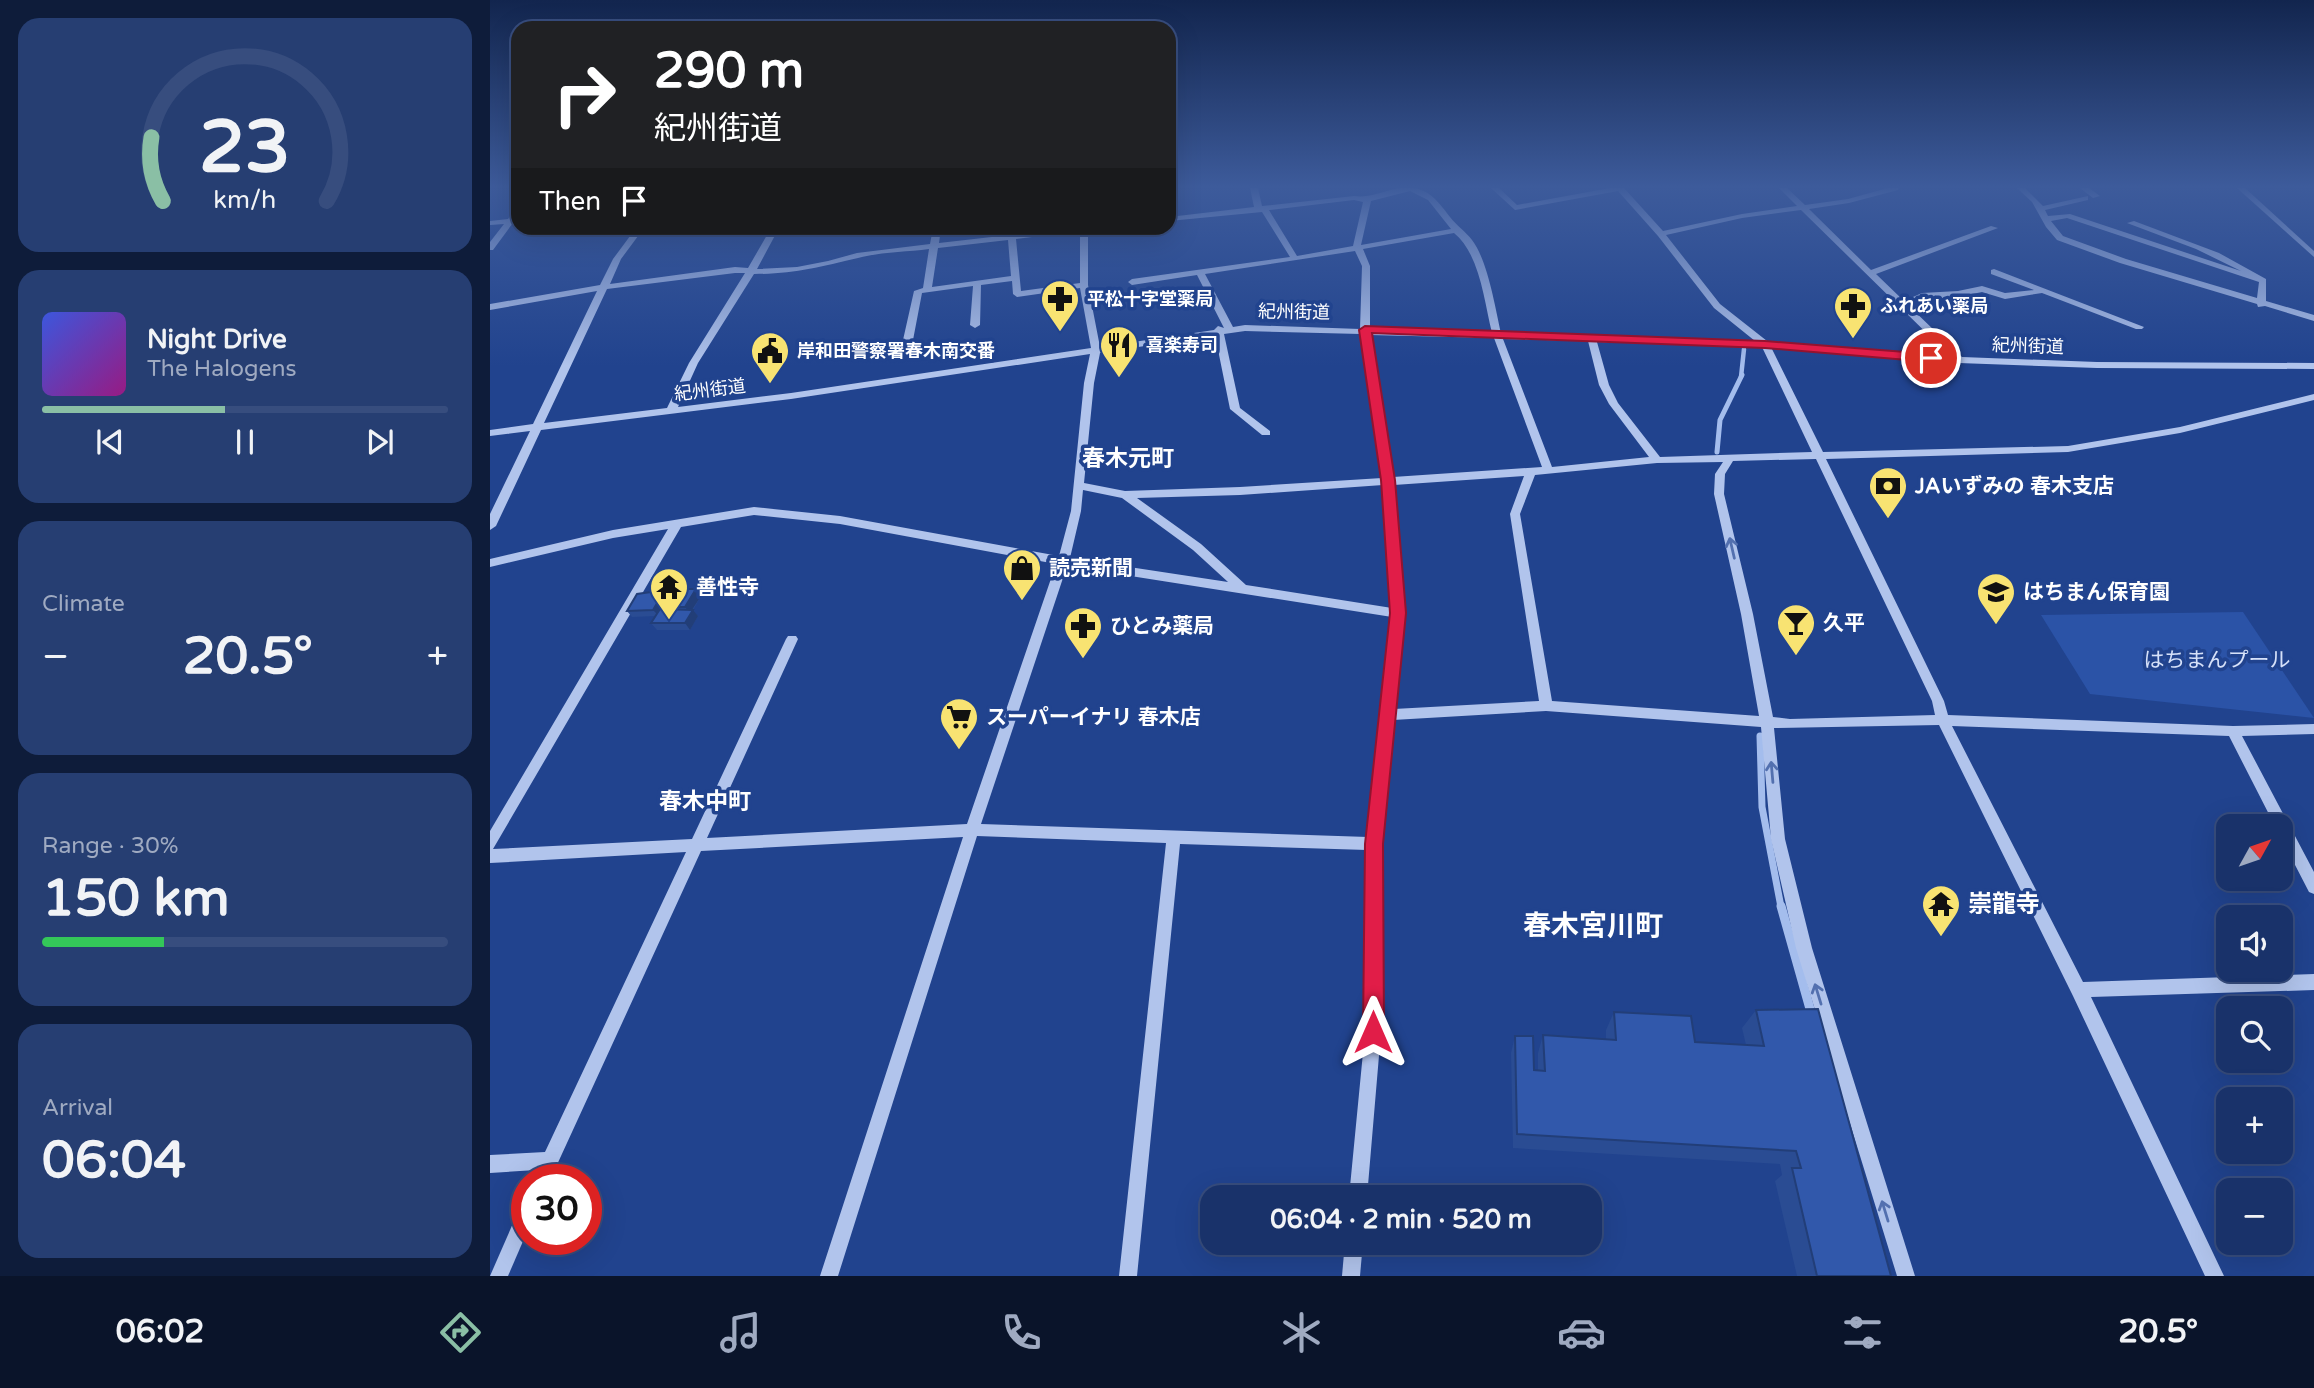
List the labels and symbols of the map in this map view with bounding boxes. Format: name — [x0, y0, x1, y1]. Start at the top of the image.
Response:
pharmacy icon: 平松十字堂薬局 — [1039, 278, 1081, 333]
pharmacy icon: ふれあい薬局 — [1832, 285, 1874, 340]
place label: 平松十字堂薬局 — [1087, 288, 1213, 310]
place label: ふれあい薬局 — [1880, 295, 1988, 317]
street label: 紀州街道 — [1258, 300, 1330, 324]
restaurant icon: 喜楽寿司 — [1098, 324, 1140, 379]
pin — [1901, 328, 1961, 388]
public building icon: 岸和田警察署春木南交番 — [749, 330, 791, 385]
place label: 喜楽寿司 — [1146, 334, 1218, 356]
street label: 紀州街道 — [1992, 334, 2064, 358]
place label: 岸和田警察署春木南交番 — [797, 340, 995, 362]
street label: 紀州街道 — [673, 375, 747, 405]
district label: 春木元町 — [1082, 445, 1174, 473]
bank icon: JAいずみの 春木支店 — [1867, 465, 1909, 520]
place label: JAいずみの 春木支店 — [1914, 474, 2114, 499]
one-way arrow — [1724, 537, 1738, 560]
shop icon: 読売新聞 — [1001, 547, 1043, 602]
place label: 読売新聞 — [1049, 556, 1133, 581]
temple icon: 善性寺 — [648, 566, 690, 621]
school or university icon: はちまん保育園 — [1975, 571, 2017, 626]
place label: 善性寺 — [696, 575, 759, 600]
place label: はちまん保育園 — [2023, 580, 2170, 605]
bar icon: 久平 — [1775, 602, 1817, 657]
pharmacy icon: ひとみ薬局 — [1062, 605, 1104, 660]
place label: 久平 — [1823, 611, 1865, 636]
place label: ひとみ薬局 — [1110, 614, 1214, 639]
park label: はちまんプール — [2144, 648, 2291, 673]
supermarket icon: スーパーイナリ 春木店 — [938, 696, 980, 751]
place label: スーパーイナリ 春木店 — [986, 705, 1201, 730]
one-way arrow — [1765, 761, 1778, 783]
district label: 春木中町 — [659, 788, 751, 816]
north arrow — [2216, 814, 2292, 891]
temple icon: 崇龍寺 — [1920, 883, 1962, 938]
place label: 崇龍寺 — [1968, 890, 2040, 919]
district label: 春木宮川町 — [1523, 909, 1663, 943]
one-way arrow — [1810, 983, 1823, 1005]
position arrow — [1336, 995, 1410, 1069]
speed limit sign: 30 — [511, 1164, 602, 1255]
one-way arrow — [1878, 1200, 1891, 1222]

